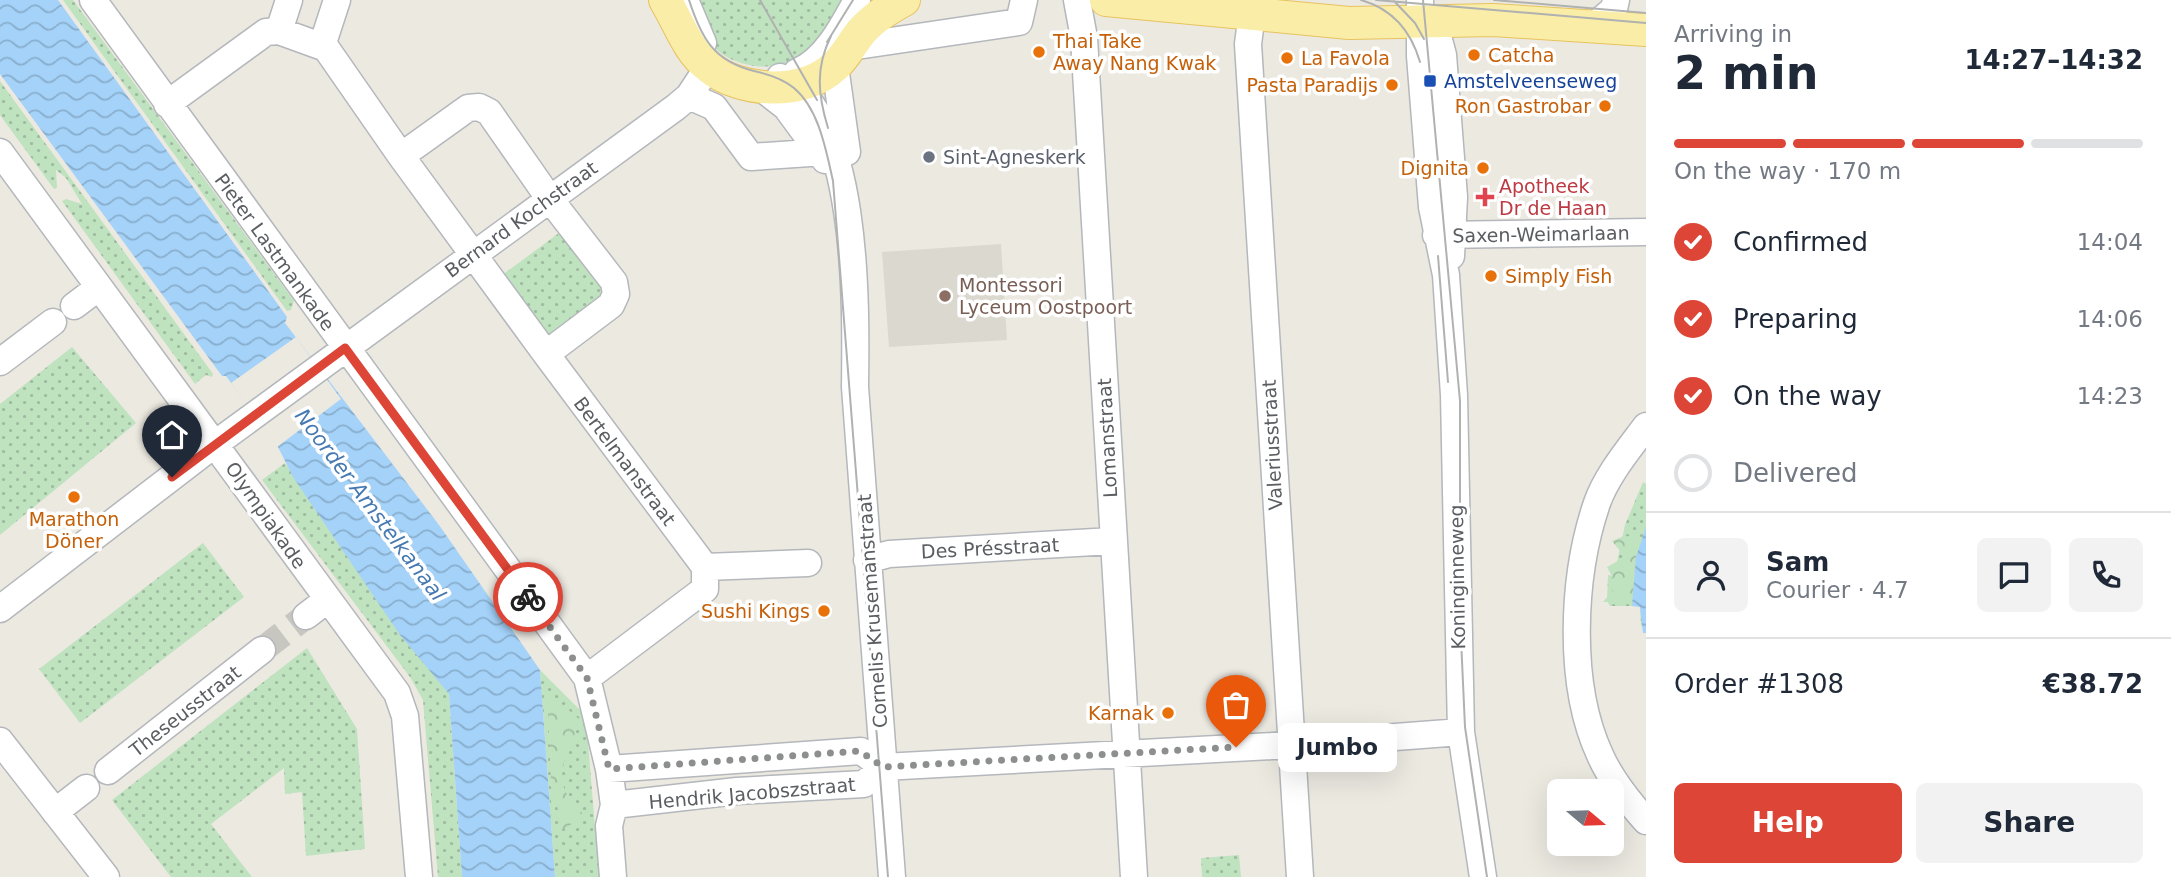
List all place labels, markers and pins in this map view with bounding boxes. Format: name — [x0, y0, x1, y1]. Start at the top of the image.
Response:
place label: Thai Take Away Nang Kwak — [1052, 30, 1216, 74]
marker: Thai Take Away Nang Kwak — [1031, 44, 1047, 60]
place label: Catcha — [1488, 44, 1555, 66]
place label: La Favola — [1301, 47, 1390, 69]
marker: Catcha — [1466, 47, 1482, 63]
marker: La Favola — [1279, 50, 1295, 66]
place label: Amstelveenseweg — [1444, 70, 1617, 92]
marker: Amstelveenseweg — [1422, 73, 1438, 89]
place label: Pasta Paradijs — [1247, 74, 1378, 96]
marker: Pasta Paradijs — [1384, 77, 1400, 93]
place label: Ron Gastrobar — [1455, 95, 1591, 117]
marker: Ron Gastrobar — [1597, 98, 1613, 114]
place label: Sint-Agneskerk — [943, 146, 1086, 168]
marker: Sint-Agneskerk — [921, 149, 937, 165]
place label: Dignita — [1401, 157, 1469, 179]
marker: Dignita — [1475, 160, 1491, 176]
place label: Apotheek Dr de Haan — [1499, 175, 1607, 219]
marker: Apotheek Dr de Haan — [1477, 189, 1493, 205]
place label: Simply Fish — [1505, 265, 1612, 287]
marker: Simply Fish — [1483, 268, 1499, 284]
place label: Montessori Lyceum Oostpoort — [959, 274, 1132, 318]
marker: Montessori Lyceum Oostpoort — [937, 288, 953, 304]
pin — [142, 405, 202, 477]
marker: Marathon Döner — [66, 489, 82, 505]
place label: Marathon Döner — [29, 508, 119, 552]
place label: Sushi Kings — [701, 600, 810, 622]
marker: Sushi Kings — [816, 603, 832, 619]
pin — [1206, 675, 1266, 747]
place label: Karnak — [1088, 702, 1154, 724]
marker: Karnak — [1160, 705, 1176, 721]
callout: Jumbo — [1278, 722, 1397, 772]

